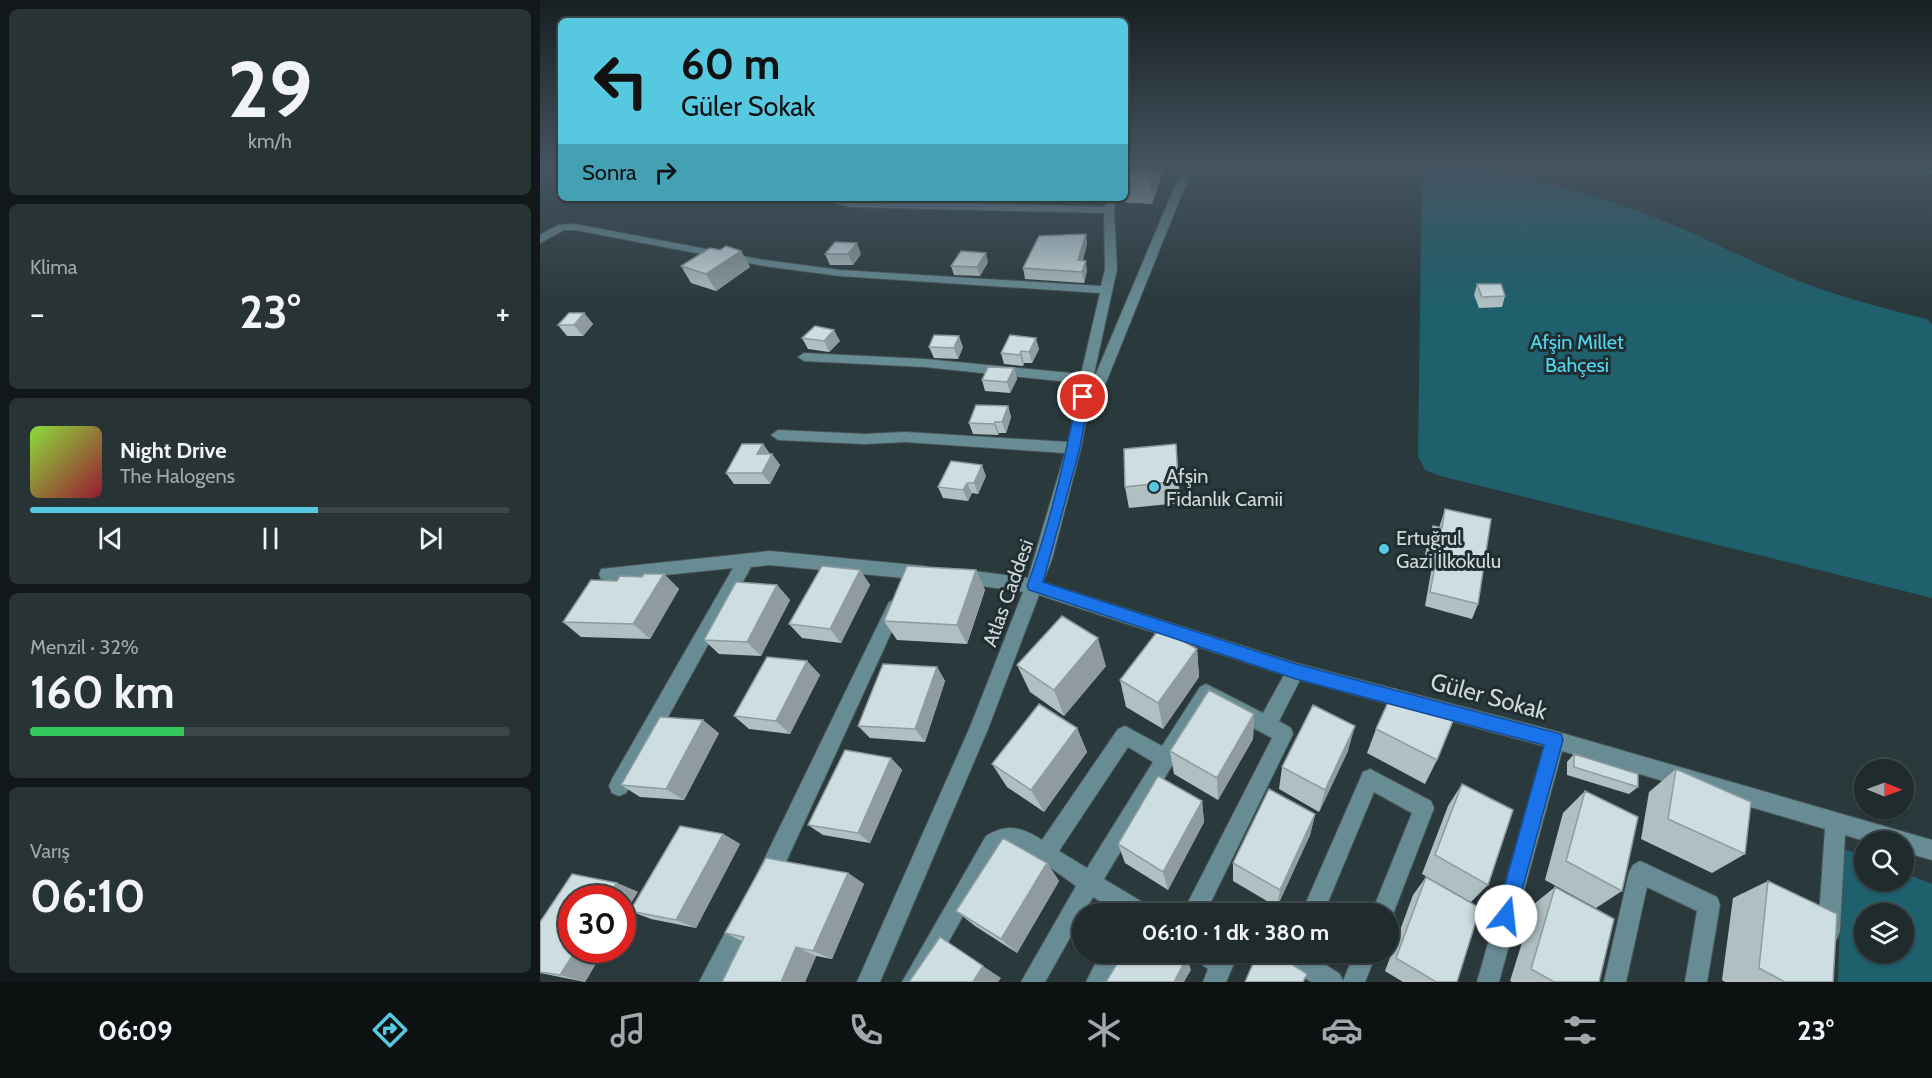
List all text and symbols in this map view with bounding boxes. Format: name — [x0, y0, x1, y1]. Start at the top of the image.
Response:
text: 60 m — [681, 38, 780, 90]
text: 29 — [227, 42, 313, 137]
icon: left — [582, 42, 660, 120]
text: Güler Sokak — [681, 90, 815, 123]
text: km/h — [248, 129, 292, 153]
icon: right — [649, 156, 682, 189]
text: Sonra — [582, 159, 637, 186]
text: Klima — [30, 255, 77, 279]
text: 23° — [239, 285, 301, 339]
text: − — [30, 293, 45, 333]
text: + — [495, 293, 510, 333]
park label: Afşin Millet Bahçesi — [1530, 330, 1624, 377]
pin — [1057, 371, 1108, 422]
icon: arrive — [1066, 380, 1099, 413]
text: Night Drive — [120, 437, 227, 464]
text: The Halogens — [120, 464, 235, 488]
place label: Afşin Fidanlık Camii — [1166, 464, 1283, 511]
marker: Afşin Fidanlık Camii — [1147, 480, 1161, 494]
icon: previous — [94, 522, 127, 555]
icon: pause — [254, 522, 287, 555]
icon: next — [414, 522, 447, 555]
place label: Ertuğrul Gazi İlkokulu — [1396, 526, 1501, 573]
street label: Atlas Caddesi — [977, 536, 1039, 650]
marker: Ertuğrul Gazi İlkokulu — [1377, 542, 1391, 556]
text: Menzil · 32% — [30, 635, 139, 659]
text: 160 km — [30, 665, 175, 719]
street label: Güler Sokak — [1428, 667, 1551, 726]
north arrow — [1854, 759, 1914, 819]
map controls — [1854, 759, 1914, 963]
button: search — [1854, 831, 1914, 891]
text: Varış — [30, 839, 70, 863]
text: 06:10 — [30, 869, 145, 923]
position arrow — [1474, 884, 1538, 948]
speed limit sign: 30 — [558, 885, 636, 963]
button: layers — [1854, 903, 1914, 963]
text: 06:10 · 1 dk · 380 m — [1142, 919, 1329, 946]
icon: directions — [369, 1009, 411, 1051]
icon: music — [607, 1009, 649, 1051]
icon: phone — [845, 1009, 887, 1051]
icon: climate — [1083, 1009, 1125, 1051]
icon: car — [1321, 1009, 1363, 1051]
icon: filters — [1559, 1009, 1601, 1051]
text: 06:09 — [98, 1014, 173, 1047]
text: 23° — [1797, 1014, 1834, 1047]

